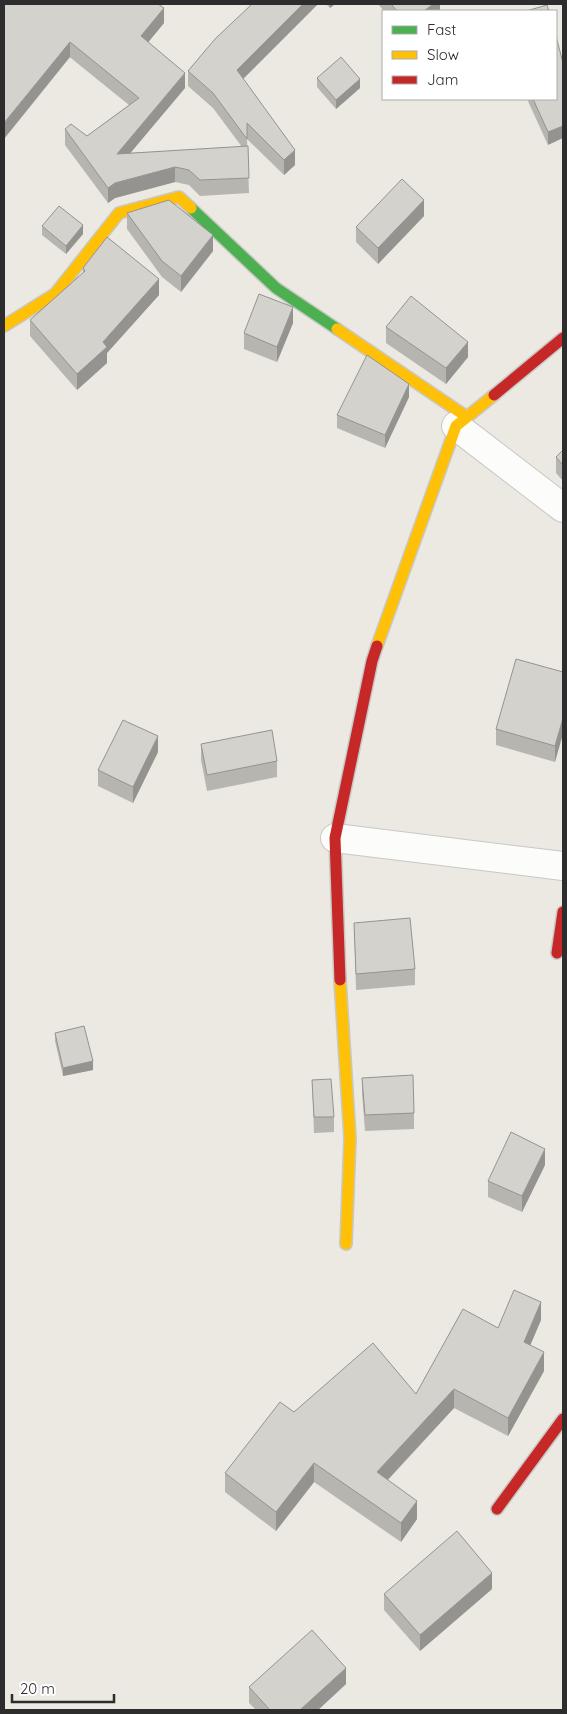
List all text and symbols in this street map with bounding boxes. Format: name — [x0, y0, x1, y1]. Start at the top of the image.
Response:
legend — [382, 10, 557, 100]
text: Fast — [427, 20, 456, 39]
text: Slow — [427, 45, 459, 64]
text: Jam — [427, 70, 458, 89]
scale bar — [12, 1672, 115, 1704]
text: 20 m — [20, 1679, 55, 1698]

